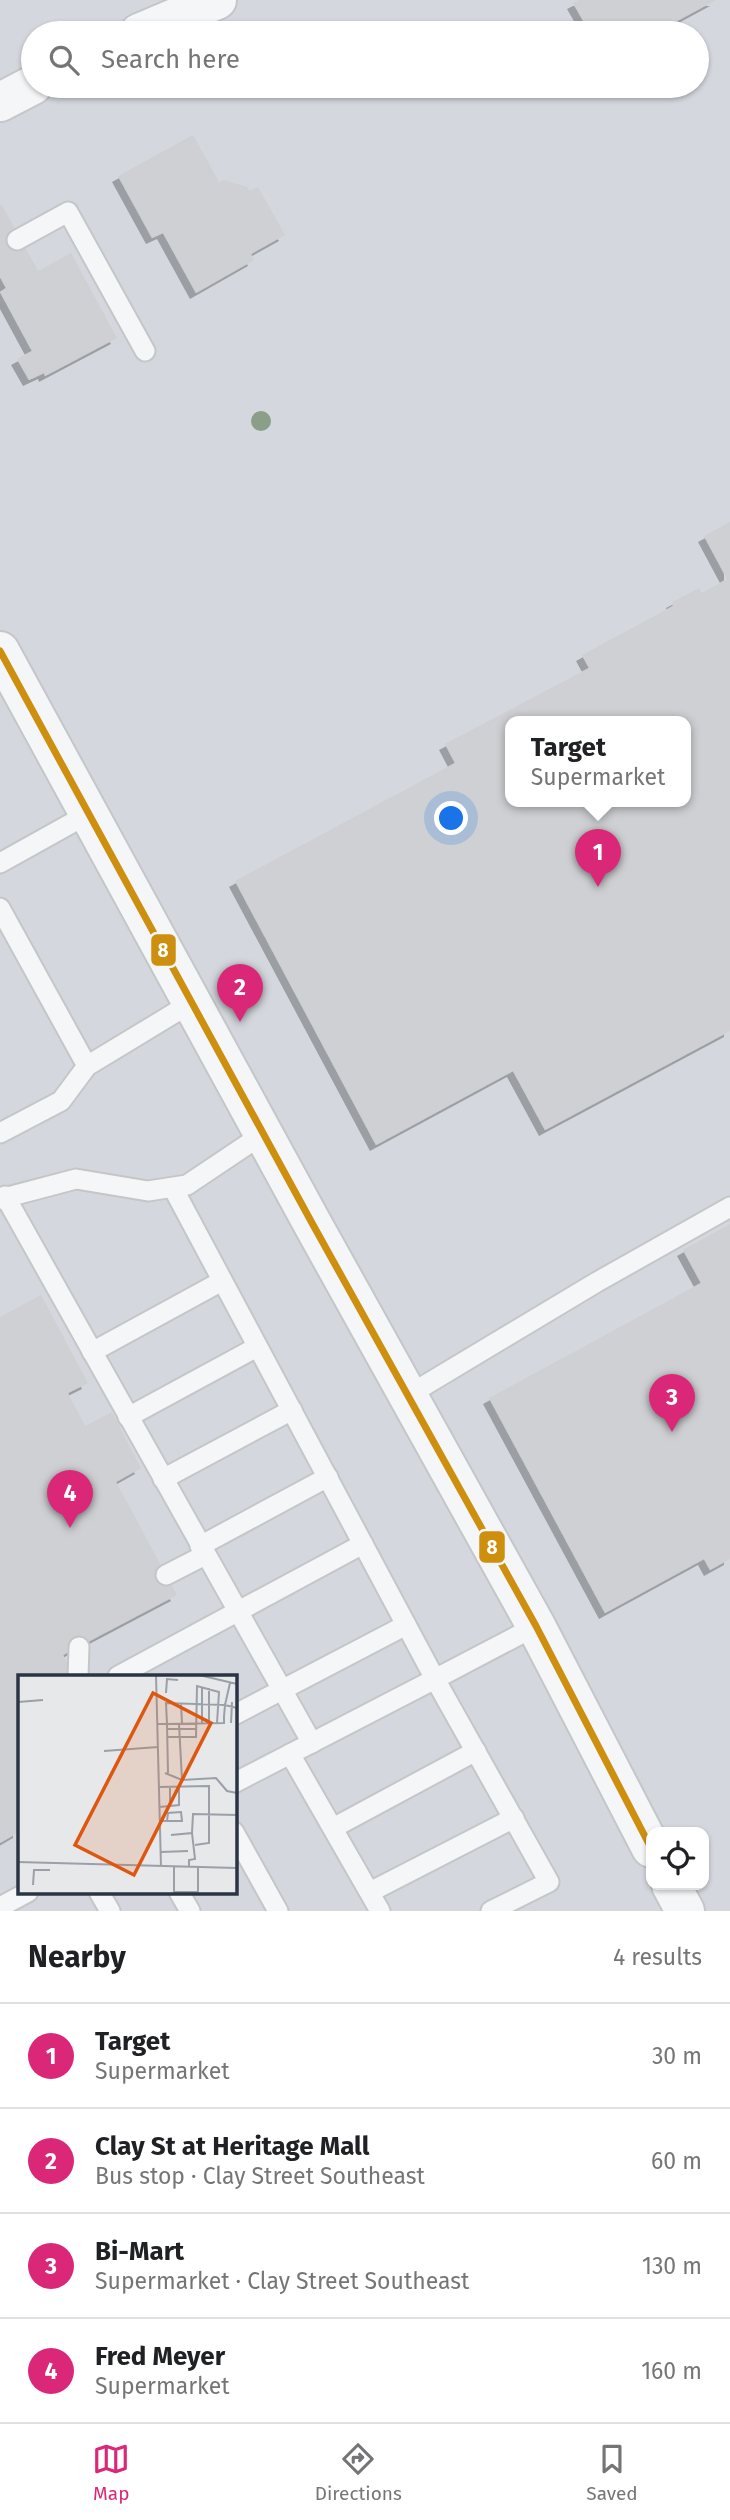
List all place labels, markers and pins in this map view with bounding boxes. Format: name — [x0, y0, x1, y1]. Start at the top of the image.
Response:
pin: 1 — [575, 829, 621, 887]
pin: 2 — [217, 964, 263, 1022]
pin: 3 — [649, 1374, 695, 1432]
pin: 4 — [47, 1470, 93, 1528]

